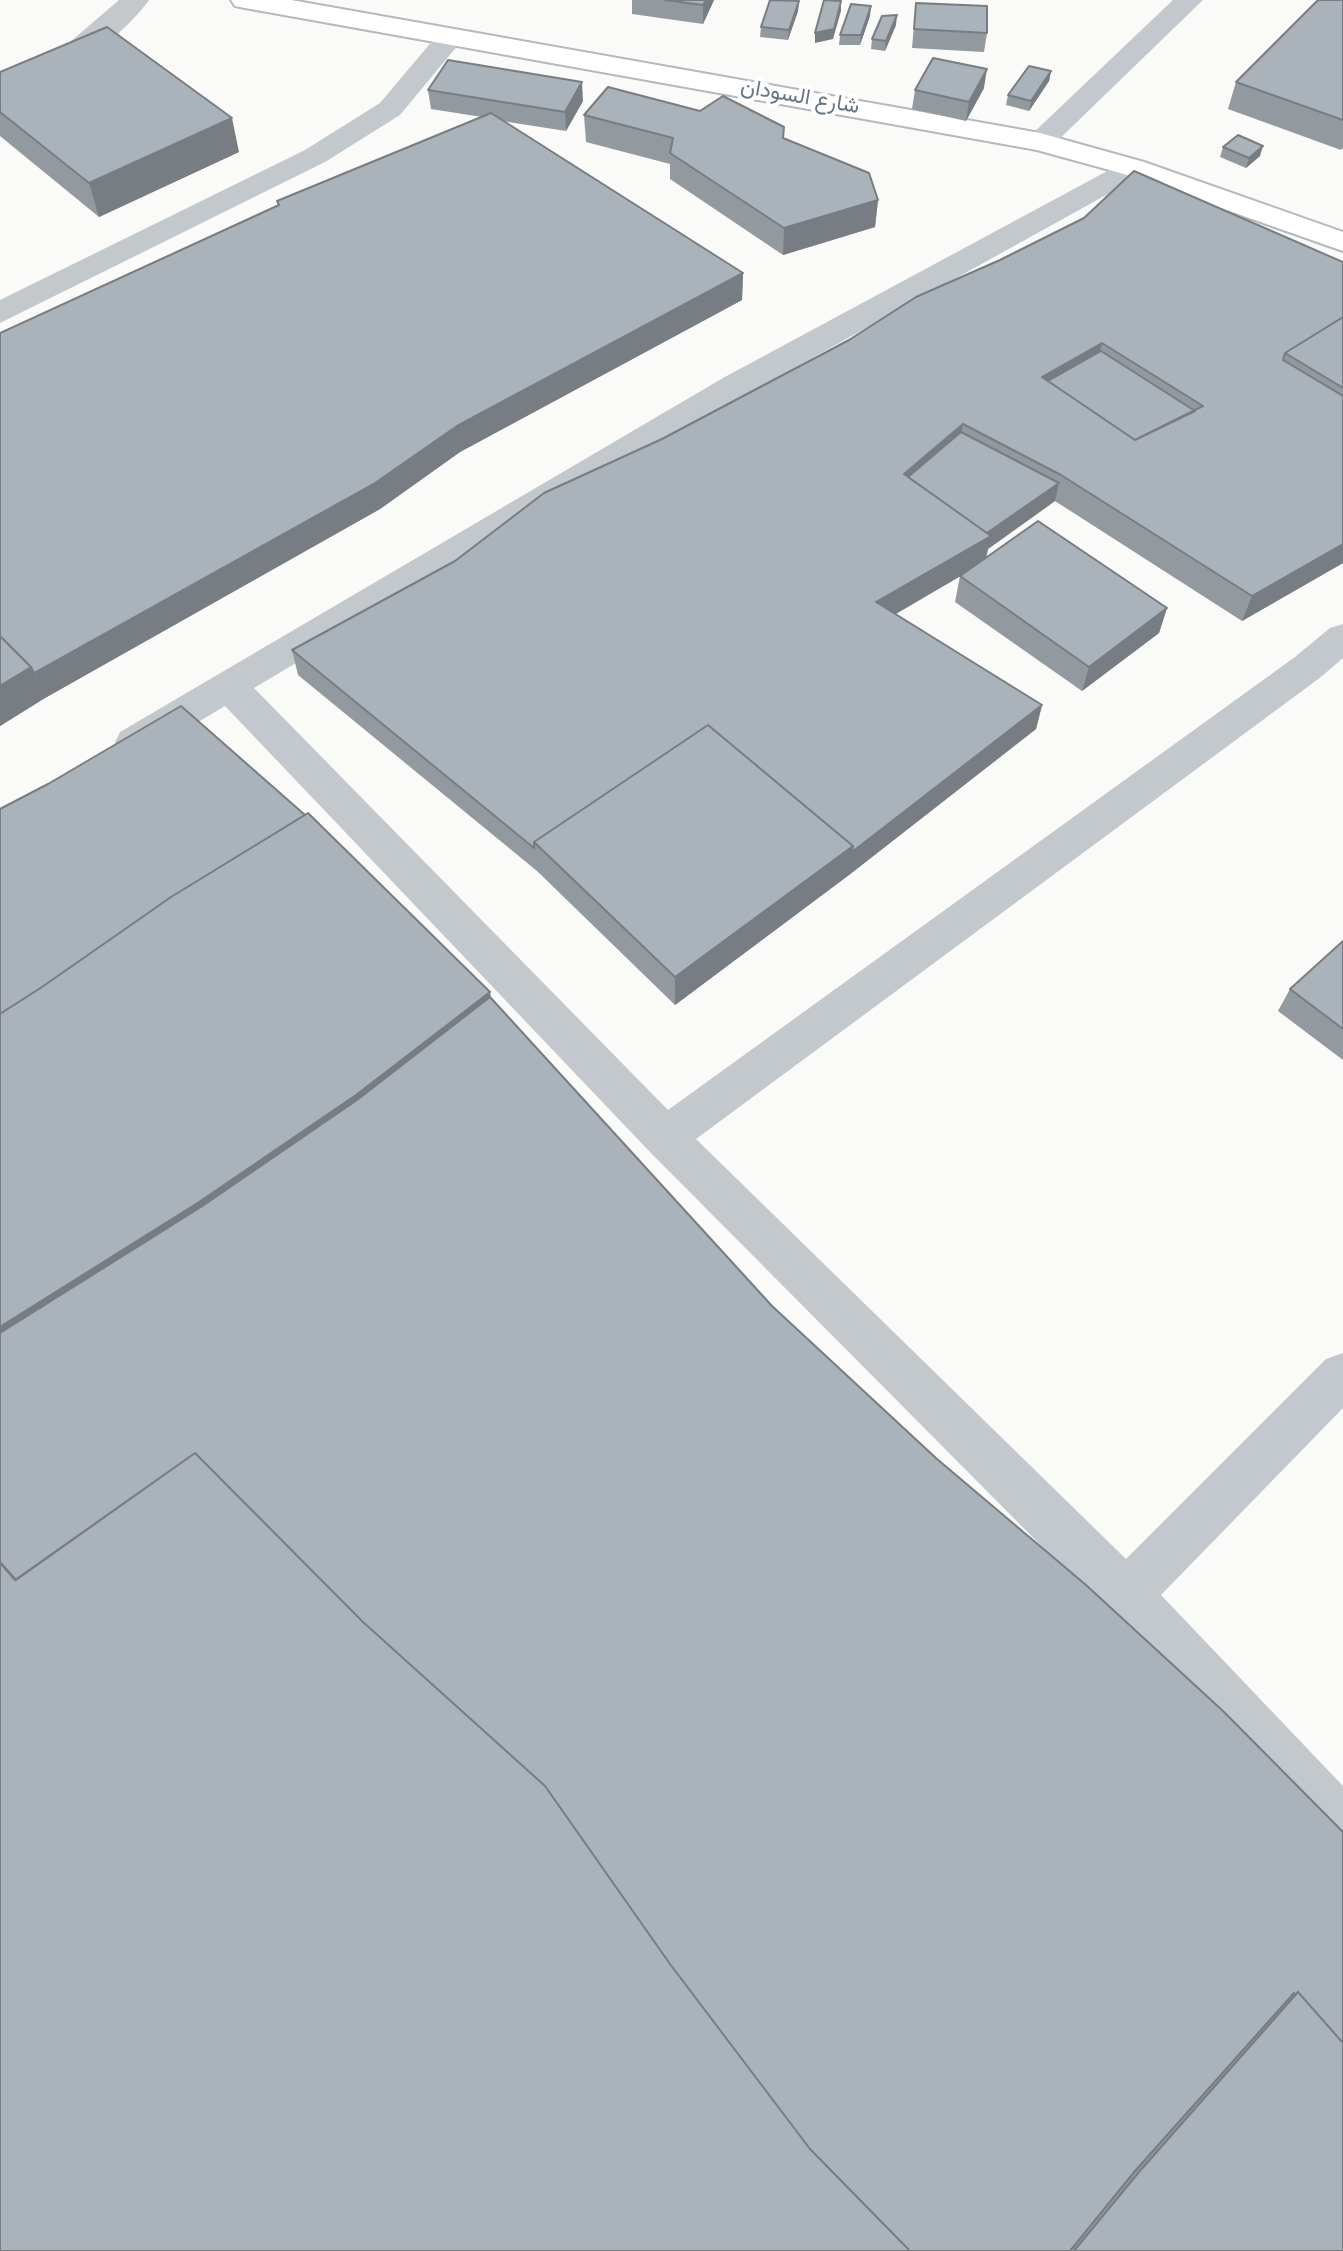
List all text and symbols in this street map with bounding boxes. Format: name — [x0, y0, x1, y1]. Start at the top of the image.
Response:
street label: شارع السودان — [739, 74, 861, 120]

